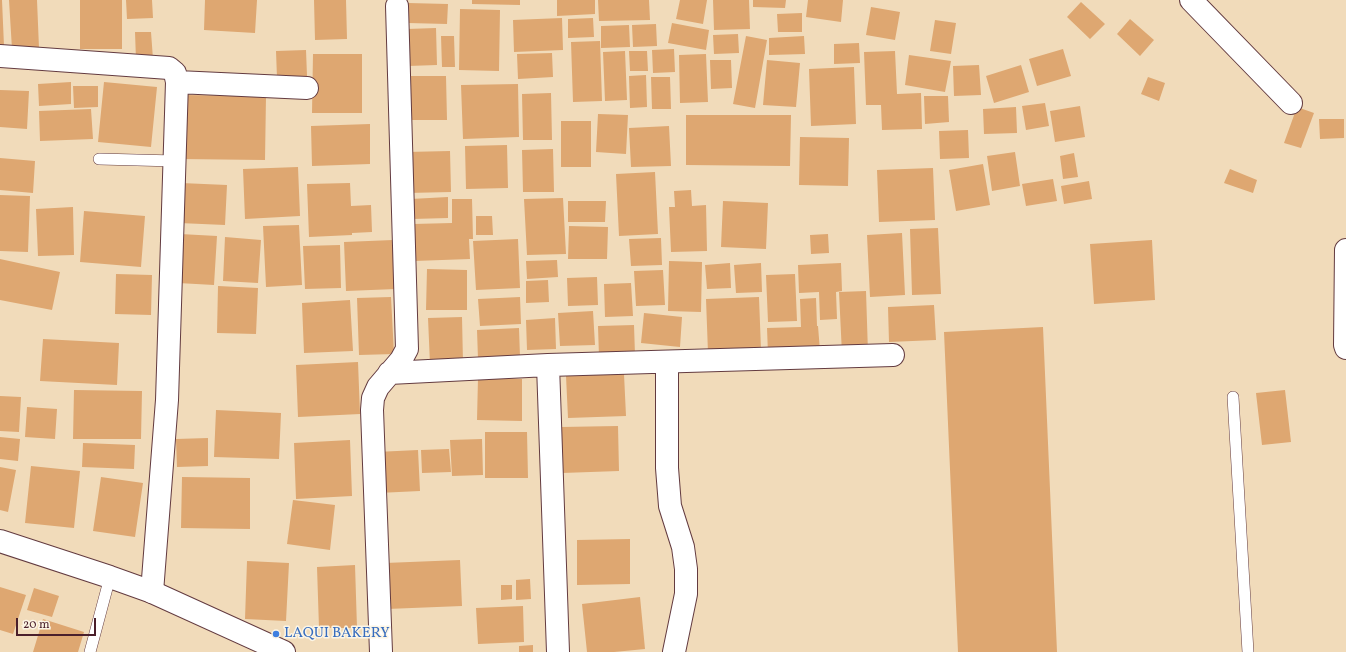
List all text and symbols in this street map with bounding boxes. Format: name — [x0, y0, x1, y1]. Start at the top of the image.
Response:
scale bar — [18, 610, 98, 636]
text: 20 m — [23, 617, 50, 633]
place label: LAQUI BAKERY — [284, 625, 390, 643]
marker: LAQUI BAKERY — [271, 629, 281, 639]

